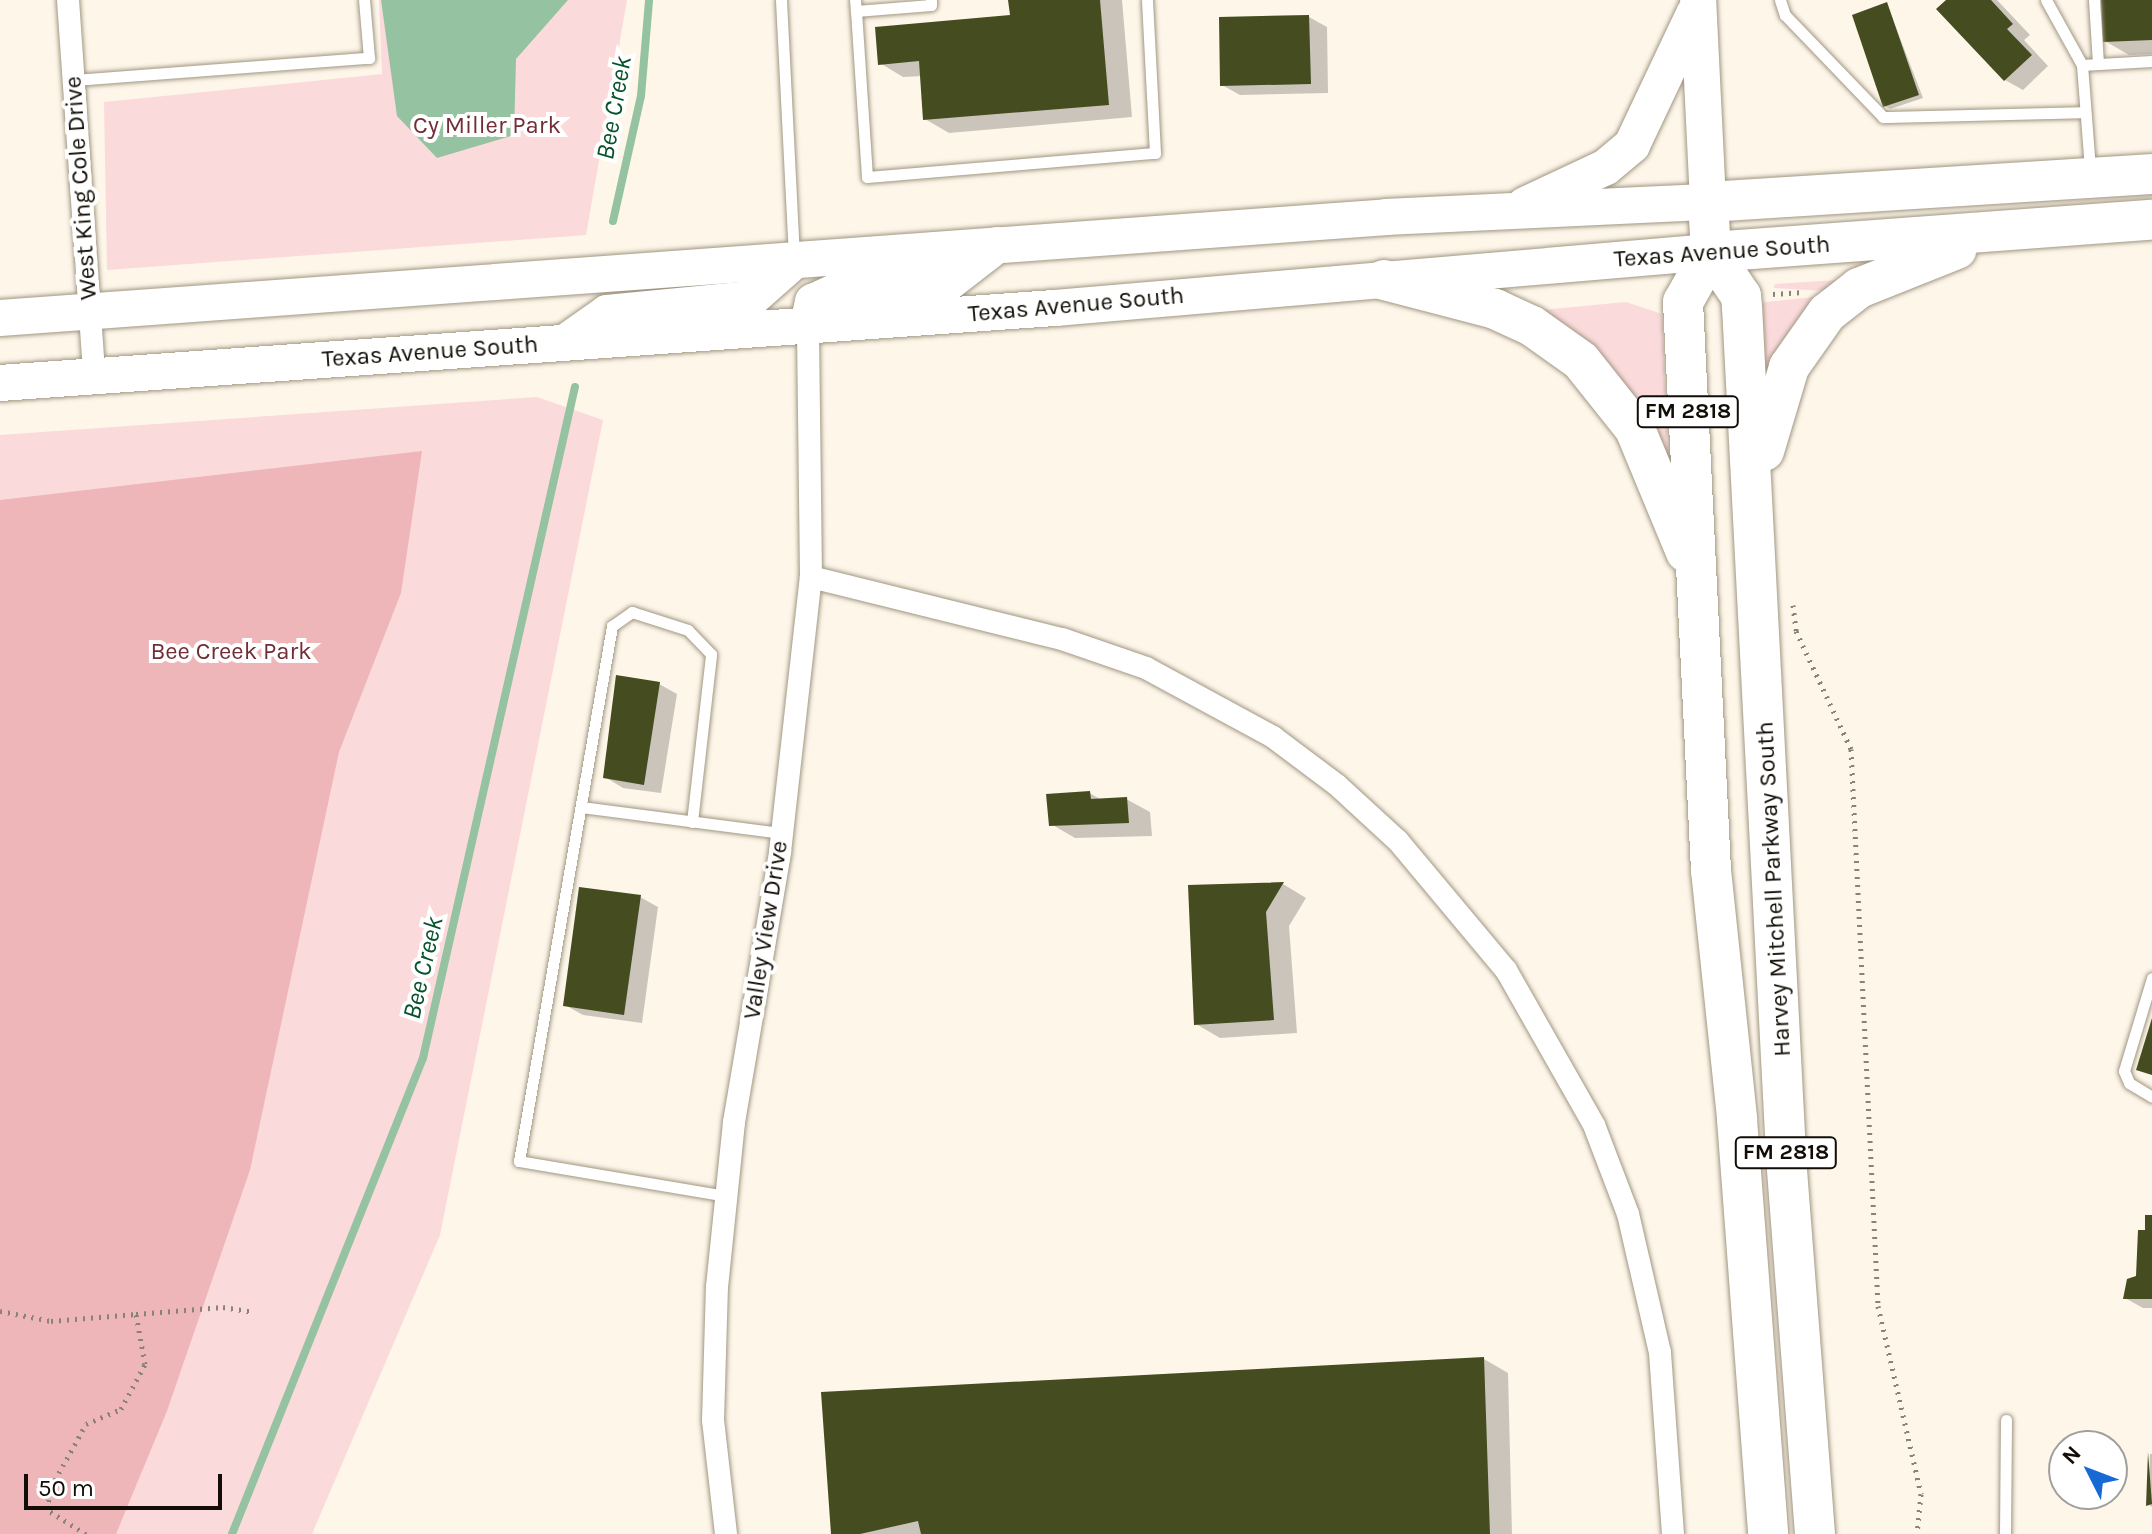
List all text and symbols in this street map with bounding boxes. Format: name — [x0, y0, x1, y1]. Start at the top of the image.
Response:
water label: Bee Creek — [590, 54, 638, 162]
street label: West King Cole Drive — [59, 75, 103, 301]
park label: Cy Miller Park — [413, 112, 561, 140]
street label: Texas Avenue South — [1613, 230, 1831, 274]
street label: Texas Avenue South — [967, 281, 1185, 329]
street label: Texas Avenue South — [321, 330, 539, 374]
road number: FM 2818 — [1636, 394, 1740, 430]
park label: Bee Creek Park — [150, 638, 312, 666]
street label: Harvey Mitchell Parkway South — [1751, 721, 1797, 1057]
street label: Valley View Drive — [738, 839, 794, 1021]
water label: Bee Creek — [396, 913, 450, 1023]
road number: FM 2818 — [1734, 1135, 1838, 1171]
north arrow — [2048, 1430, 2128, 1510]
text: N — [2057, 1441, 2087, 1470]
scale bar — [28, 1458, 226, 1508]
text: 50 m — [38, 1474, 94, 1502]

